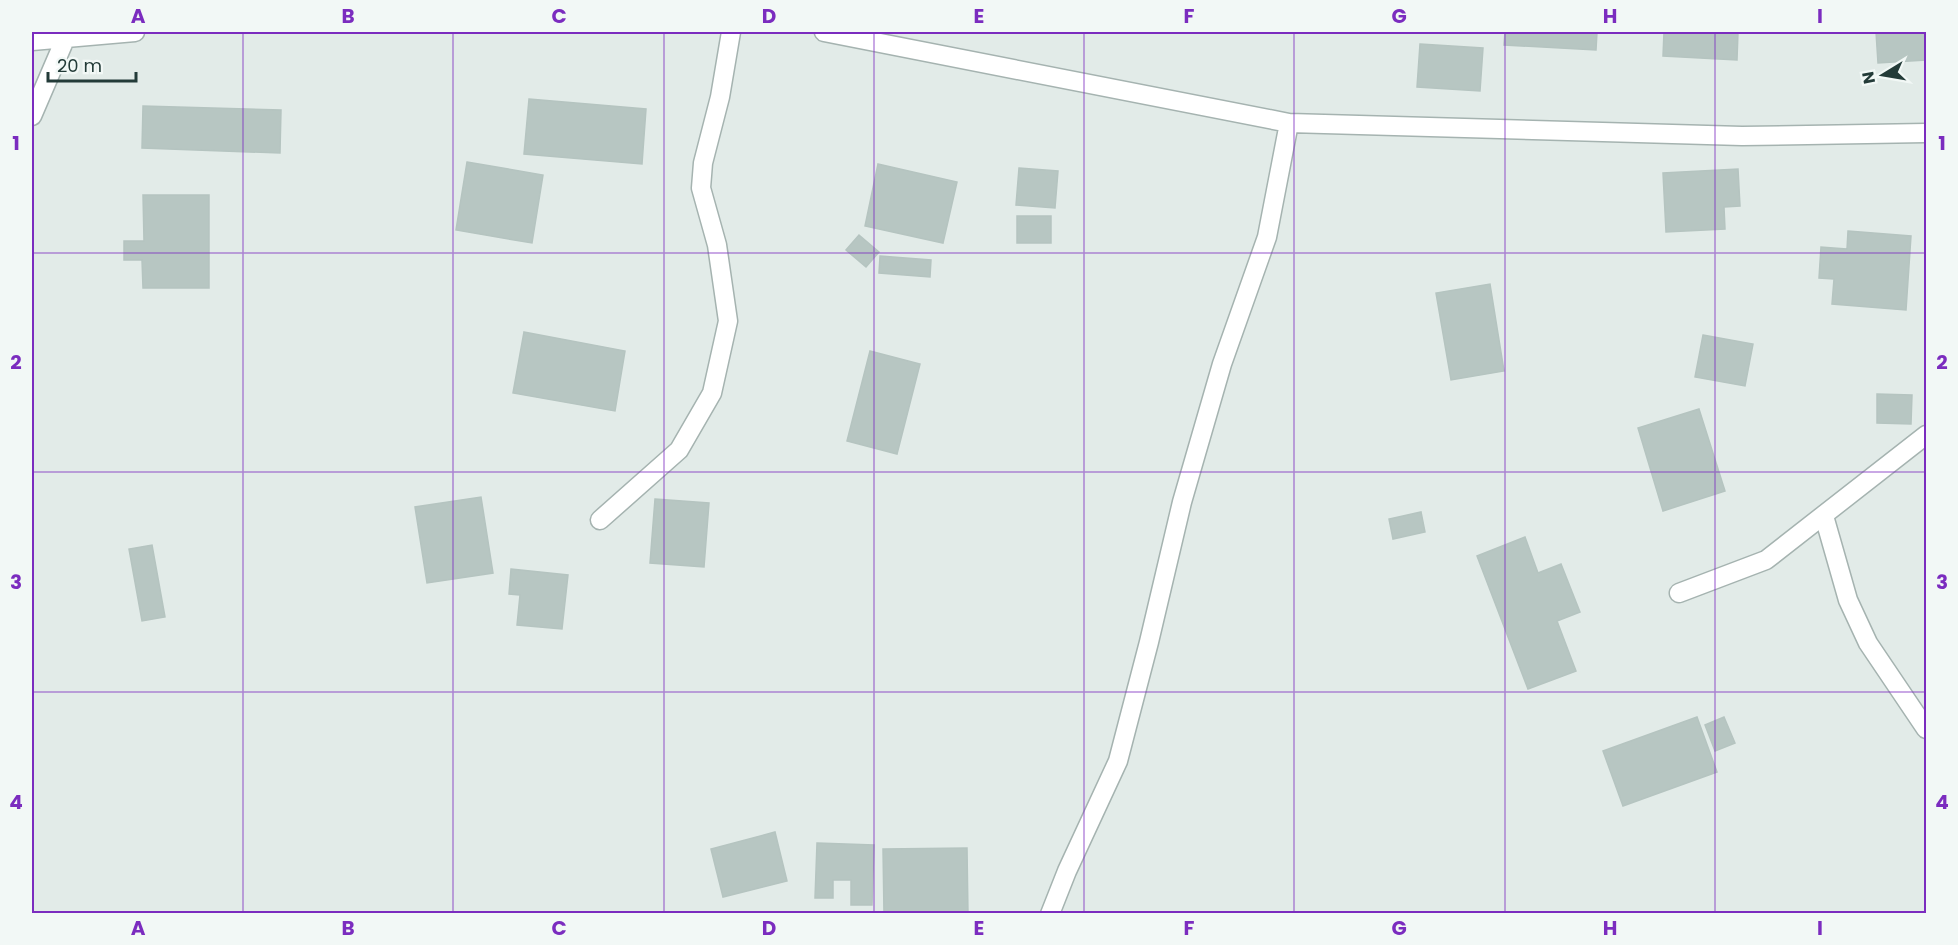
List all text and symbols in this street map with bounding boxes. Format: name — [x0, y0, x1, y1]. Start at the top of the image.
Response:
text: A — [131, 2, 146, 30]
text: B — [341, 2, 355, 30]
text: C — [551, 2, 567, 30]
text: D — [762, 2, 776, 30]
text: E — [974, 2, 984, 30]
text: F — [1184, 2, 1195, 30]
text: G — [1391, 2, 1407, 30]
text: H — [1603, 2, 1617, 30]
text: I — [1817, 2, 1823, 30]
scale bar — [48, 45, 136, 83]
north arrow — [1853, 45, 1913, 105]
text: 20 m — [57, 53, 102, 78]
text: N — [1856, 70, 1881, 86]
text: 1 — [12, 129, 20, 157]
text: 1 — [1938, 129, 1946, 157]
text: 2 — [10, 348, 22, 376]
text: 2 — [1936, 348, 1948, 376]
text: 3 — [10, 568, 22, 596]
text: 3 — [1936, 568, 1948, 596]
text: 4 — [9, 788, 23, 816]
text: 4 — [1935, 788, 1949, 816]
text: A — [131, 914, 146, 942]
text: B — [341, 914, 355, 942]
text: C — [551, 914, 567, 942]
text: D — [762, 914, 776, 942]
text: E — [974, 914, 984, 942]
text: F — [1184, 914, 1195, 942]
text: G — [1391, 914, 1407, 942]
text: H — [1603, 914, 1617, 942]
text: I — [1817, 914, 1823, 942]

